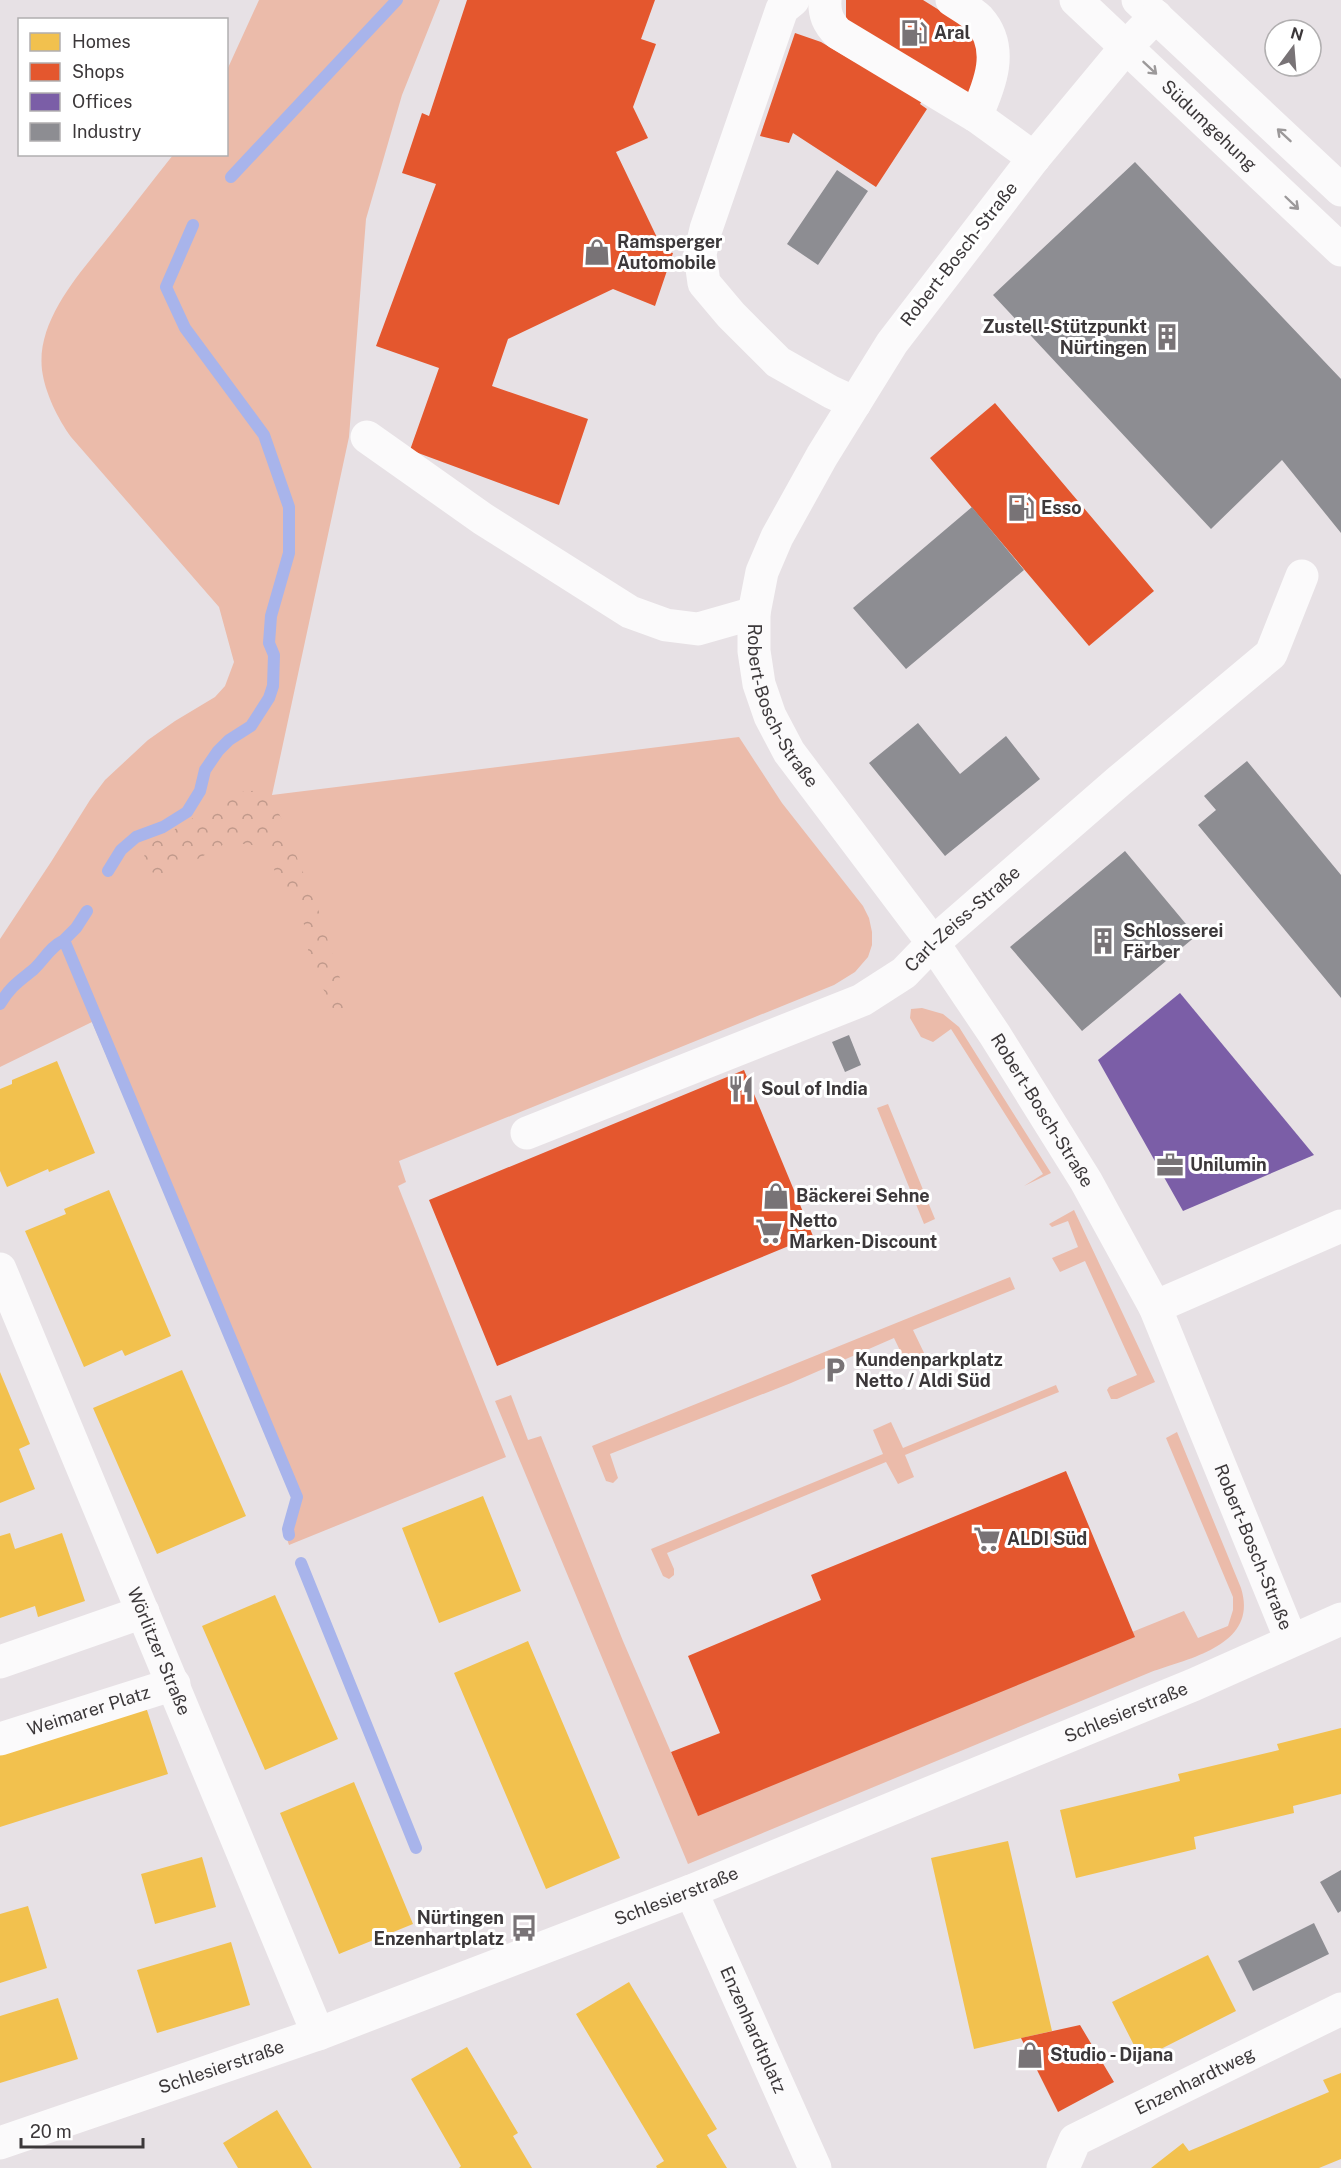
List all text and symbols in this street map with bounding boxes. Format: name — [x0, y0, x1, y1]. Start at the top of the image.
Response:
legend — [18, 18, 228, 156]
fuel station icon: Aral — [899, 18, 929, 48]
north arrow — [1263, 18, 1323, 78]
place label: Aral — [934, 22, 970, 43]
text: N — [1288, 23, 1306, 45]
text: Homes — [72, 31, 131, 52]
text: Shops — [72, 61, 124, 82]
one-way arrow — [1142, 61, 1157, 75]
street label: Südumgehung — [1157, 75, 1261, 175]
text: Offices — [72, 91, 132, 112]
text: Industry — [72, 121, 142, 142]
one-way arrow — [1276, 128, 1291, 142]
street label: Robert-Bosch-Straße — [896, 177, 1021, 330]
one-way arrow — [1284, 195, 1299, 210]
place label: Ramsperger Automobile — [617, 231, 723, 273]
shop icon: Ramsperger Automobile — [582, 237, 612, 267]
place label: Zustell-Stützpunkt Nürtingen — [982, 316, 1147, 358]
building icon: Zustell-Stützpunkt Nürtingen — [1152, 322, 1182, 352]
fuel station icon: Esso — [1006, 493, 1036, 523]
place label: Esso — [1041, 497, 1082, 518]
street label: Robert-Bosch-Straße — [744, 623, 823, 791]
street label: Carl-Zeiss-Straße — [900, 861, 1024, 976]
place label: Schlosserei Färber — [1123, 920, 1223, 962]
building icon: Schlosserei Färber — [1088, 926, 1118, 956]
street label: Robert-Bosch-Straße — [987, 1029, 1098, 1191]
restaurant icon: Soul of India — [726, 1074, 756, 1104]
place label: Soul of India — [761, 1078, 868, 1099]
office icon: Unilumin — [1155, 1150, 1185, 1180]
place label: Unilumin — [1190, 1154, 1267, 1175]
shop icon: Bäckerei Sehne — [761, 1181, 791, 1211]
place label: Bäckerei Sehne — [796, 1185, 930, 1206]
place label: Netto Marken-Discount — [789, 1210, 937, 1252]
supermarket icon: Netto Marken-Discount — [754, 1216, 784, 1246]
place label: Kundenparkplatz Netto / Aldi Süd — [855, 1349, 1003, 1391]
parking icon: Kundenparkplatz Netto / Aldi Süd — [820, 1355, 850, 1385]
street label: Robert-Bosch-Straße — [1210, 1461, 1297, 1633]
supermarket icon: ALDI Süd — [972, 1524, 1002, 1554]
place label: ALDI Süd — [1007, 1528, 1087, 1549]
street label: Wörlitzer Straße — [123, 1584, 195, 1718]
street label: Schlesierstraße — [1061, 1677, 1191, 1747]
street label: Weimarer Platz — [25, 1681, 152, 1740]
street label: Schlesierstraße — [611, 1862, 741, 1929]
place label: Nürtingen Enzenhartplatz — [374, 1907, 504, 1949]
bus stop icon: Nürtingen Enzenhartplatz — [509, 1913, 539, 1943]
street label: Enzenhardtplatz — [716, 1963, 791, 2096]
street label: Schlesierstraße — [156, 2035, 287, 2098]
shop icon: Studio - Dijana — [1015, 2040, 1045, 2070]
street label: Enzenhardtweg — [1131, 2042, 1258, 2119]
place label: Studio - Dijana — [1050, 2044, 1173, 2065]
scale bar — [21, 2111, 142, 2149]
text: 20 m — [30, 2121, 72, 2142]

